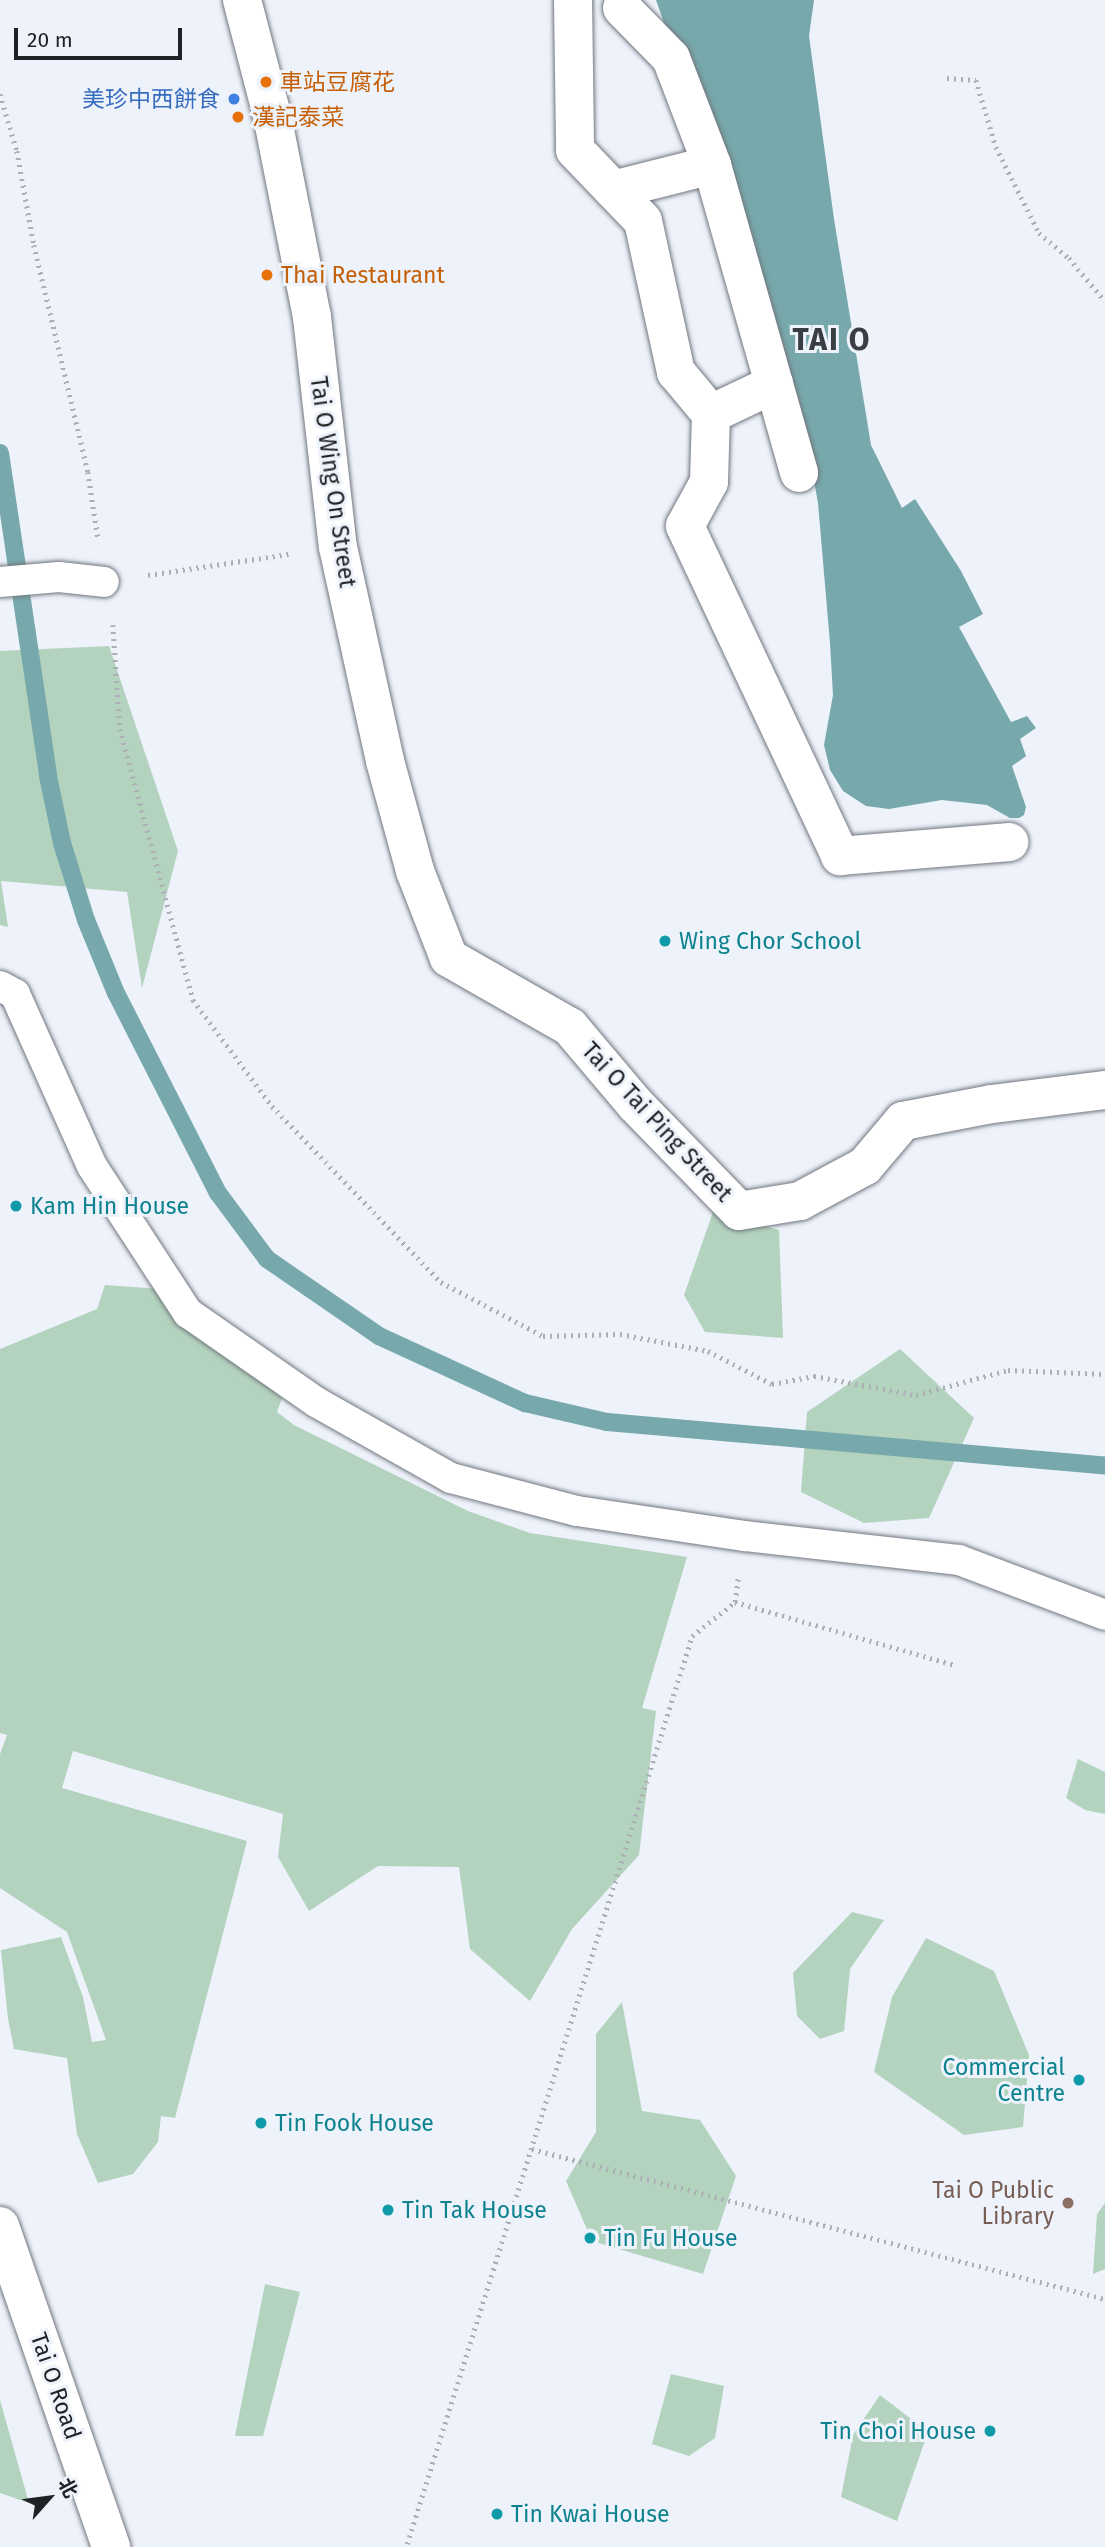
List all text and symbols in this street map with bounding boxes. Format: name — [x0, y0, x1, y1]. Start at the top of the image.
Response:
scale bar — [18, 14, 186, 58]
text: 20 m — [27, 27, 73, 53]
place label: 車站豆腐花 — [280, 68, 395, 96]
marker: 車站豆腐花 — [258, 74, 274, 90]
place label: 美珍中西餅食 — [82, 85, 220, 113]
marker: 美珍中西餅食 — [226, 91, 242, 107]
place label: 漢記泰菜 — [252, 103, 344, 131]
marker: 漢記泰菜 — [230, 109, 246, 125]
place label: Thai Restaurant — [281, 261, 445, 289]
marker: Thai Restaurant — [259, 267, 275, 283]
district label: TAI O — [793, 322, 871, 358]
street label: Tai O Wing On Street — [305, 375, 361, 589]
place label: Wing Chor School — [679, 927, 861, 955]
marker: Wing Chor School — [657, 933, 673, 949]
street label: Tai O Tai Ping Street — [576, 1037, 738, 1207]
place label: Kam Hin House — [30, 1192, 189, 1220]
marker: Kam Hin House — [8, 1198, 24, 1214]
place label: Commercial Centre — [943, 2053, 1065, 2107]
marker: Commercial Centre — [1071, 2072, 1087, 2088]
place label: Tin Fook House — [275, 2109, 434, 2137]
marker: Tin Fook House — [253, 2115, 269, 2131]
place label: Tai O Public Library — [932, 2176, 1054, 2230]
marker: Tai O Public Library — [1060, 2195, 1076, 2211]
place label: Tin Tak House — [402, 2196, 547, 2224]
marker: Tin Tak House — [380, 2202, 396, 2218]
place label: Tin Fu House — [604, 2224, 738, 2252]
marker: Tin Fu House — [582, 2230, 598, 2246]
street label: Tai O Road — [25, 2329, 87, 2443]
place label: Tin Choi House — [820, 2417, 976, 2445]
marker: Tin Choi House — [982, 2423, 998, 2439]
north arrow — [14, 2463, 84, 2533]
text: 北 — [53, 2474, 83, 2502]
place label: Tin Kwai House — [511, 2500, 669, 2528]
marker: Tin Kwai House — [489, 2506, 505, 2522]

